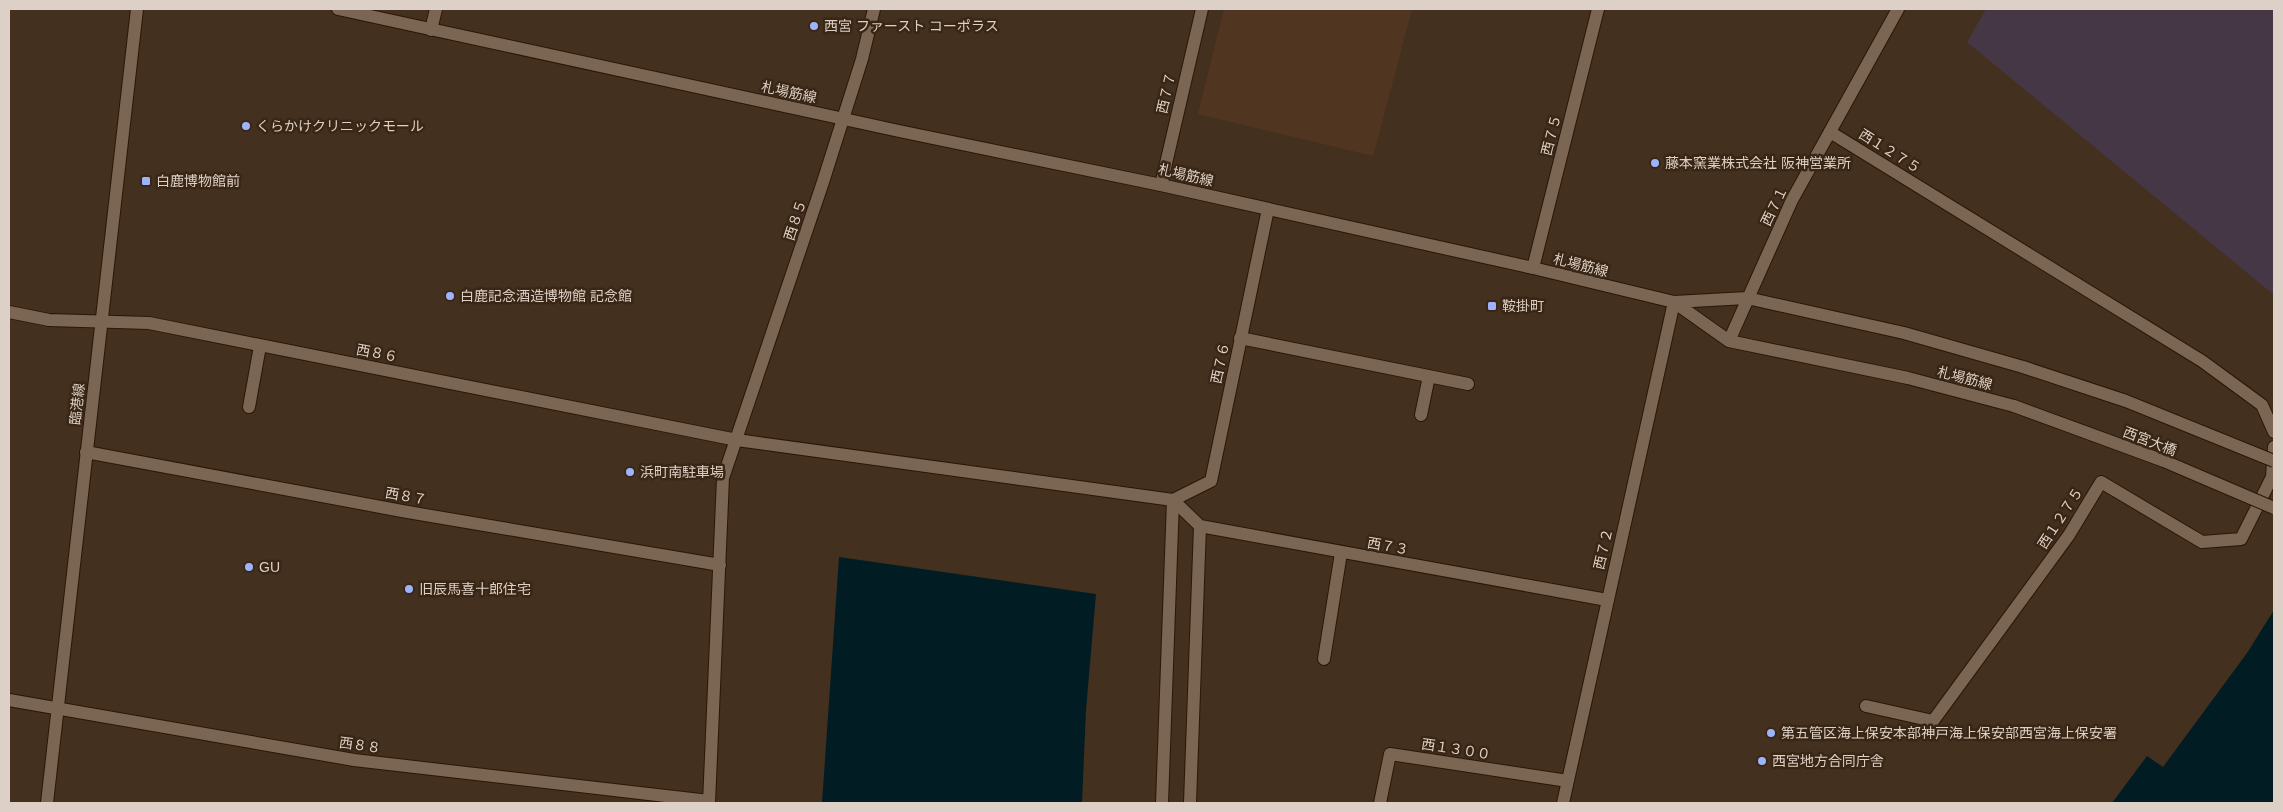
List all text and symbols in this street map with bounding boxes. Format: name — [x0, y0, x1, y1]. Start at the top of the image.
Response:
place label: 西宮 ファースト コーポラス — [824, 18, 999, 34]
marker: 西宮 ファースト コーポラス — [808, 20, 820, 32]
street label: 西７７ — [1153, 71, 1179, 115]
street label: 札場筋線 — [760, 78, 818, 106]
street label: 西７５ — [1538, 113, 1564, 157]
place label: くらかけクリニックモール — [256, 118, 424, 134]
marker: くらかけクリニックモール — [240, 120, 252, 132]
street label: 西１２７５ — [1856, 126, 1924, 176]
place label: 藤本窯業株式会社 阪神営業所 — [1665, 155, 1851, 171]
marker: 藤本窯業株式会社 阪神営業所 — [1649, 157, 1661, 169]
street label: 札場筋線 — [1157, 161, 1215, 189]
place label: 白鹿博物館前 — [156, 173, 240, 189]
marker: 白鹿博物館前 — [140, 175, 152, 187]
street label: 西７１ — [1758, 184, 1790, 228]
street label: 西８５ — [781, 198, 809, 242]
street label: 札場筋線 — [1552, 250, 1610, 280]
place label: 白鹿記念酒造博物館 記念館 — [460, 288, 632, 304]
marker: 白鹿記念酒造博物館 記念館 — [444, 290, 456, 302]
place label: 鞍掛町 — [1502, 298, 1544, 314]
marker: 鞍掛町 — [1486, 300, 1498, 312]
street label: 西８６ — [355, 341, 399, 365]
street label: 西７６ — [1208, 341, 1232, 385]
street label: 札場筋線 — [1936, 363, 1994, 393]
street label: 臨港線 — [67, 382, 87, 426]
street label: 西宮大橋 — [2121, 423, 2179, 459]
place label: 浜町南駐車場 — [640, 464, 724, 480]
marker: 浜町南駐車場 — [624, 466, 636, 478]
street label: 西８７ — [384, 484, 428, 508]
street label: 西１２７５ — [2034, 484, 2086, 552]
street label: 西７２ — [1590, 527, 1616, 571]
street label: 西７３ — [1366, 534, 1410, 558]
place label: GU — [259, 559, 280, 575]
marker: GU — [243, 561, 255, 573]
place label: 旧辰馬喜十郎住宅 — [419, 581, 531, 597]
marker: 旧辰馬喜十郎住宅 — [403, 583, 415, 595]
place label: 第五管区海上保安本部神戸海上保安部西宮海上保安署 — [1781, 725, 2117, 741]
marker: 第五管区海上保安本部神戸海上保安部西宮海上保安署 — [1765, 727, 1777, 739]
street label: 西８８ — [338, 734, 382, 756]
street label: 西１３００ — [1420, 736, 1492, 762]
place label: 西宮地方合同庁舎 — [1772, 753, 1884, 769]
marker: 西宮地方合同庁舎 — [1756, 755, 1768, 767]

